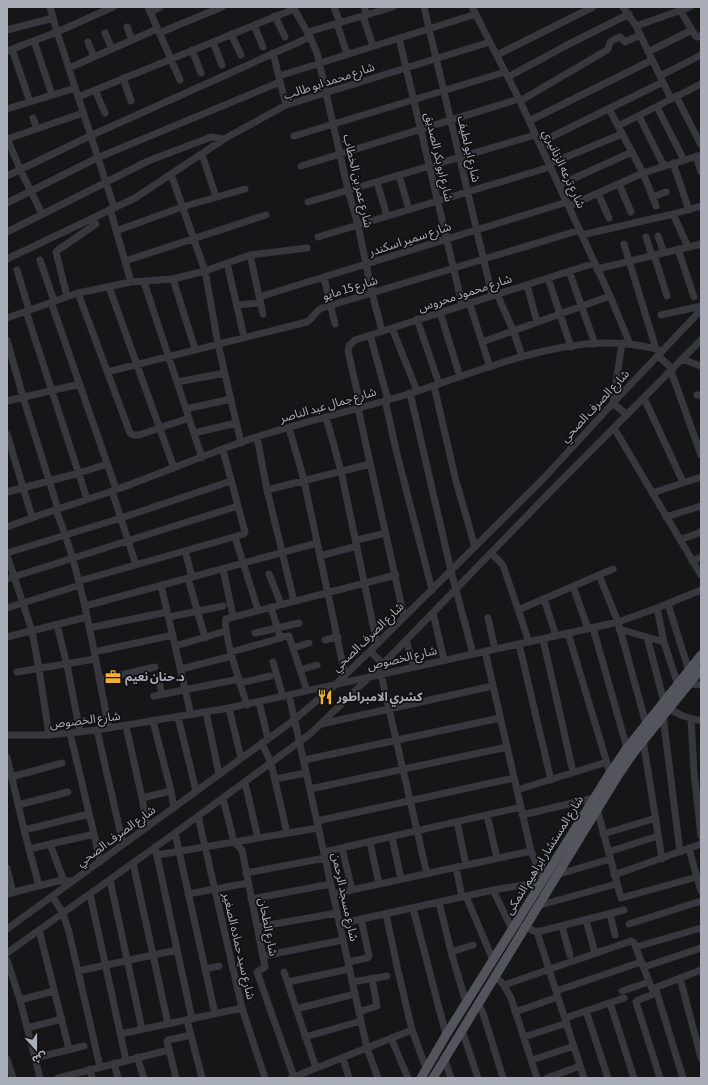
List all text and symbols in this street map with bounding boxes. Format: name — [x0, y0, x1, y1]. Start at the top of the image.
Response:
street label: شارع محمد ابو طالب — [282, 60, 377, 104]
street label: شارع ابو بكر الصديق — [420, 111, 456, 203]
street label: شارع ابو لطيف — [453, 114, 483, 184]
street label: شارع ترعه الزنانيري — [537, 127, 588, 212]
street label: شارع عمر بن الخطاب — [338, 133, 376, 230]
street label: شارع سمير اسكندر — [366, 219, 453, 261]
street label: شارع محمود محروس — [416, 271, 514, 317]
street label: شارع 15 مايو — [321, 273, 380, 305]
street label: شارع الصرف الصحي — [558, 367, 634, 447]
street label: شارع جمال عبد الناصر — [277, 385, 378, 428]
street label: شارع الصرف الصحي — [329, 599, 409, 677]
street label: شارع الخصوص — [366, 643, 439, 675]
office icon: د. حنان نعيم — [104, 668, 122, 686]
place label: د. حنان نعيم — [125, 670, 185, 686]
restaurant icon: كشري الامبراطور — [316, 688, 334, 706]
place label: كشري الامبراطور — [336, 690, 423, 707]
street label: شارع الخصوص — [49, 709, 122, 733]
street label: شارع المستشار ابراهيم النمكى — [502, 793, 588, 918]
street label: شارع الصرف الصحي — [74, 803, 160, 872]
street label: شارع مسجد الرحمن — [327, 851, 361, 943]
street label: شارع سيد حماده الصغير — [218, 890, 258, 1001]
street label: شارع الطحان — [254, 897, 280, 958]
north arrow — [16, 1029, 56, 1069]
text: ش — [30, 1049, 49, 1067]

